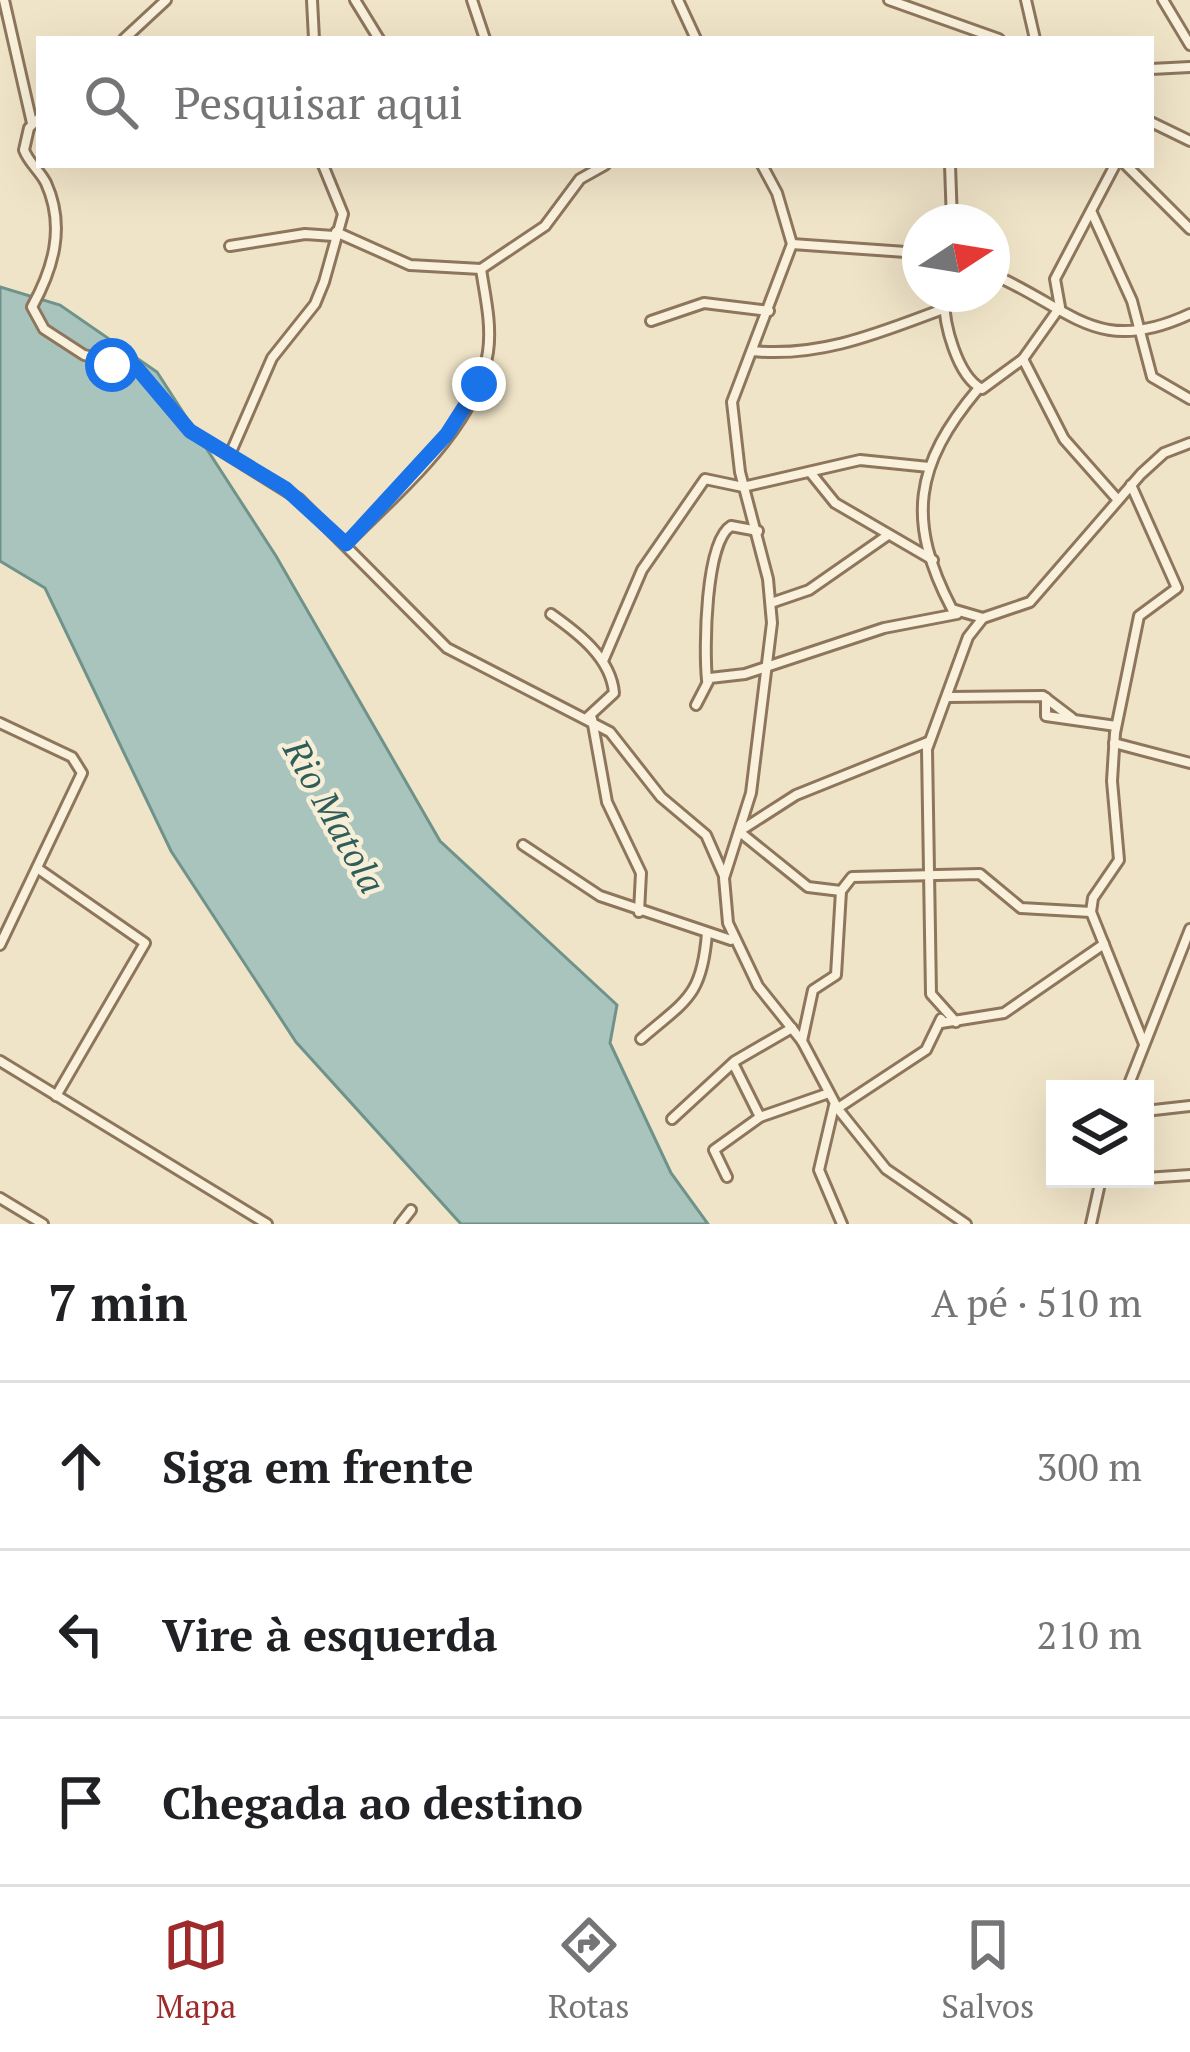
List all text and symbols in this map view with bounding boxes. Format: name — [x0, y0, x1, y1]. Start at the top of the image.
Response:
search box — [36, 36, 1154, 168]
icon: search — [78, 69, 144, 135]
text: Pesquisar aqui — [174, 72, 463, 132]
north arrow — [902, 204, 1010, 312]
route start — [85, 338, 139, 392]
route end — [452, 357, 506, 411]
water label: Rio Matola — [273, 730, 397, 901]
map controls — [1046, 1080, 1154, 1188]
button: layers — [1046, 1080, 1154, 1188]
text: 7 min — [48, 1268, 188, 1336]
text: A pé · 510 m — [931, 1276, 1142, 1328]
icon: ahead — [48, 1433, 114, 1499]
text: Siga em frente — [162, 1436, 474, 1496]
text: 300 m — [1037, 1440, 1142, 1492]
icon: left — [48, 1601, 114, 1667]
text: Vire à esquerda — [162, 1604, 497, 1664]
text: 210 m — [1037, 1608, 1142, 1660]
icon: arrive — [48, 1769, 114, 1835]
text: Chegada ao destino — [162, 1772, 583, 1832]
tab: Mapa — [156, 1912, 236, 2027]
tab: Rotas — [548, 1912, 630, 2027]
tab: Salvos — [941, 1912, 1034, 2027]

